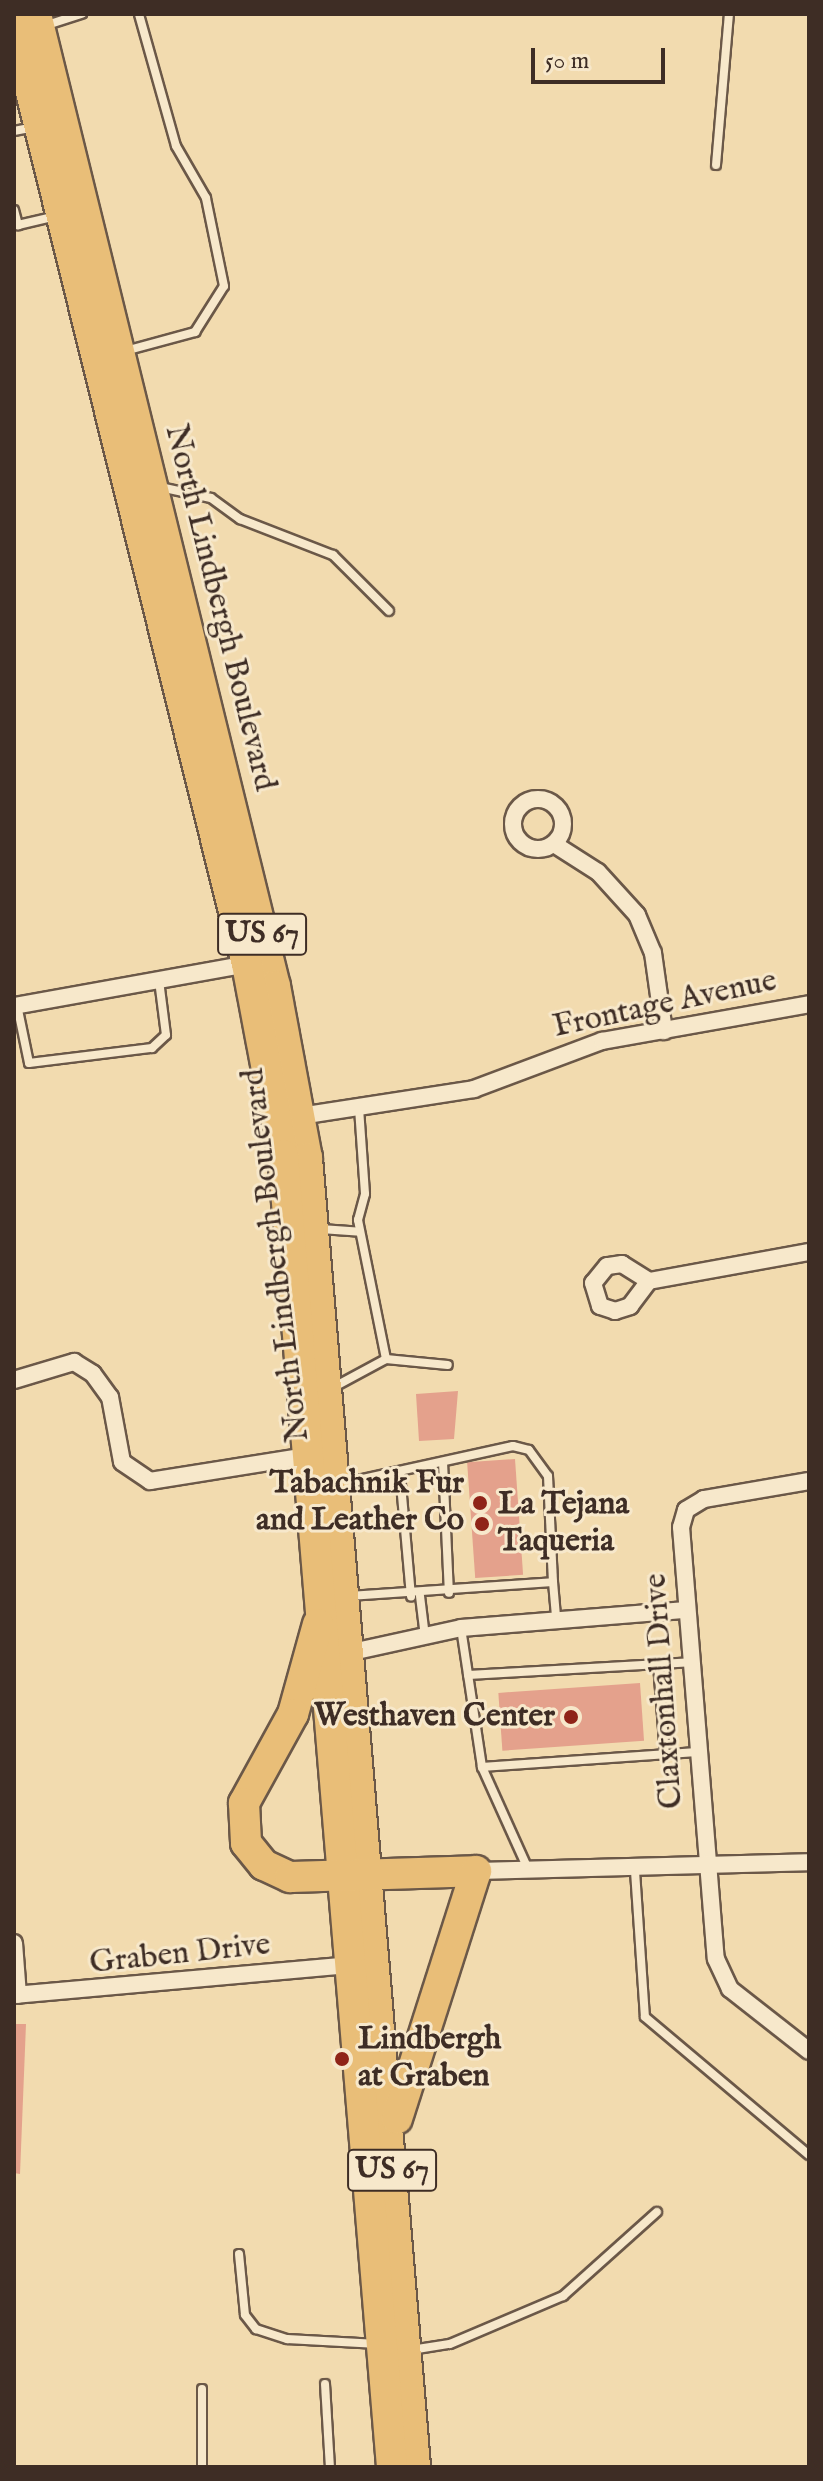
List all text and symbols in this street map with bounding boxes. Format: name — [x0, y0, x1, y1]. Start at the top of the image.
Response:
scale bar — [535, 32, 669, 82]
text: 50 m — [545, 46, 589, 77]
street label: North Lindbergh Boulevard — [155, 421, 283, 795]
road number: US 67 — [216, 908, 308, 960]
street label: Frontage Avenue — [550, 963, 780, 1047]
street label: North Lindbergh Boulevard — [235, 1066, 319, 1444]
place label: Tabachnik Fur and Leather Co — [256, 1466, 464, 1541]
place label: La Tejana Taqueria — [498, 1487, 629, 1562]
marker: Tabachnik Fur and Leather Co — [471, 1494, 489, 1512]
marker: La Tejana Taqueria — [473, 1515, 491, 1533]
street label: Claxtonhall Drive — [638, 1572, 692, 1810]
place label: Westhaven Center — [314, 1698, 555, 1736]
marker: Westhaven Center — [562, 1708, 580, 1726]
street label: Graben Drive — [88, 1926, 272, 1984]
place label: Lindbergh at Graben — [358, 2022, 501, 2097]
marker: Lindbergh at Graben — [333, 2050, 351, 2068]
road number: US 67 — [346, 2144, 438, 2196]

